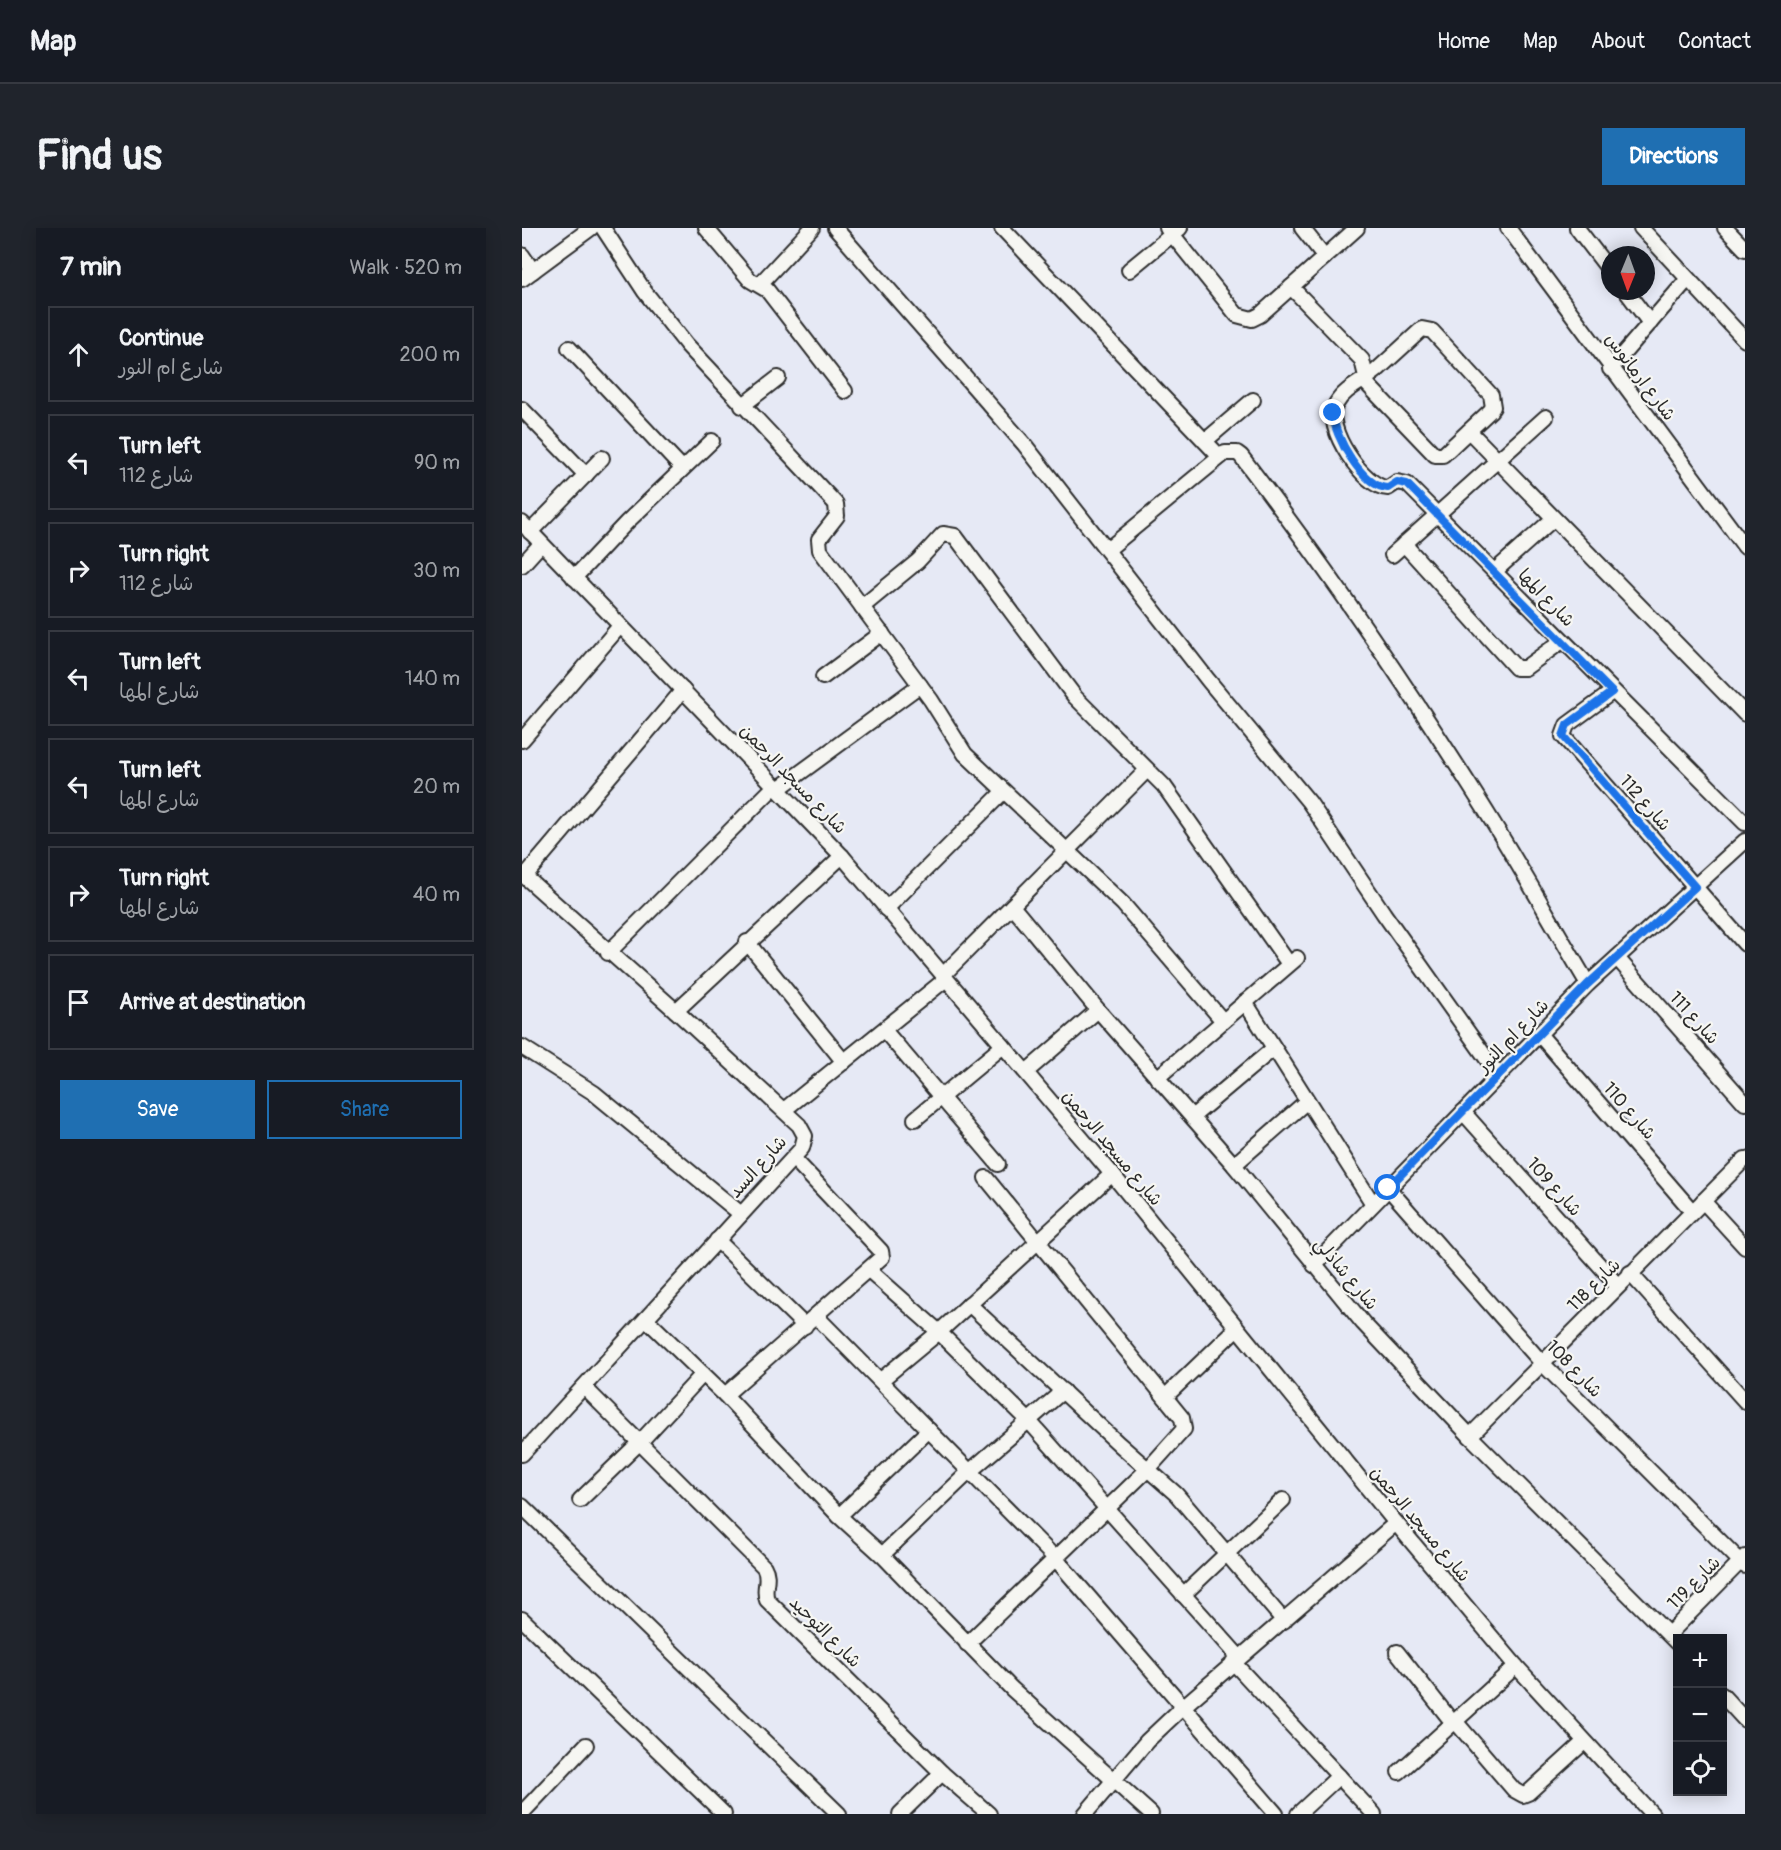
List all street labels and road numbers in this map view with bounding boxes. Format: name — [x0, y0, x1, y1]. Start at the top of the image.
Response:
street label: شارع ارمانوس — [1600, 329, 1680, 425]
street label: شارع المها — [1513, 564, 1579, 632]
street label: شارع مسجد الرحمن — [735, 719, 851, 839]
street label: شارع 112 — [1614, 770, 1676, 836]
street label: شارع 111 — [1664, 987, 1724, 1049]
street label: شارع ام النور — [1471, 994, 1555, 1081]
street label: شارع 110 — [1598, 1077, 1660, 1145]
street label: شارع مسجد الرحمن — [1057, 1085, 1167, 1211]
street label: شارع السد — [724, 1131, 792, 1203]
street label: شارع 109 — [1522, 1153, 1586, 1221]
street label: شارع شاذلي — [1306, 1233, 1383, 1318]
street label: شارع 118 — [1563, 1254, 1625, 1316]
street label: شارع 108 — [1541, 1335, 1607, 1403]
street label: شارع مسجد الرحمن — [1365, 1461, 1475, 1587]
street label: شارع 119 — [1662, 1551, 1726, 1615]
street label: شارع التوحيد — [784, 1591, 866, 1673]

